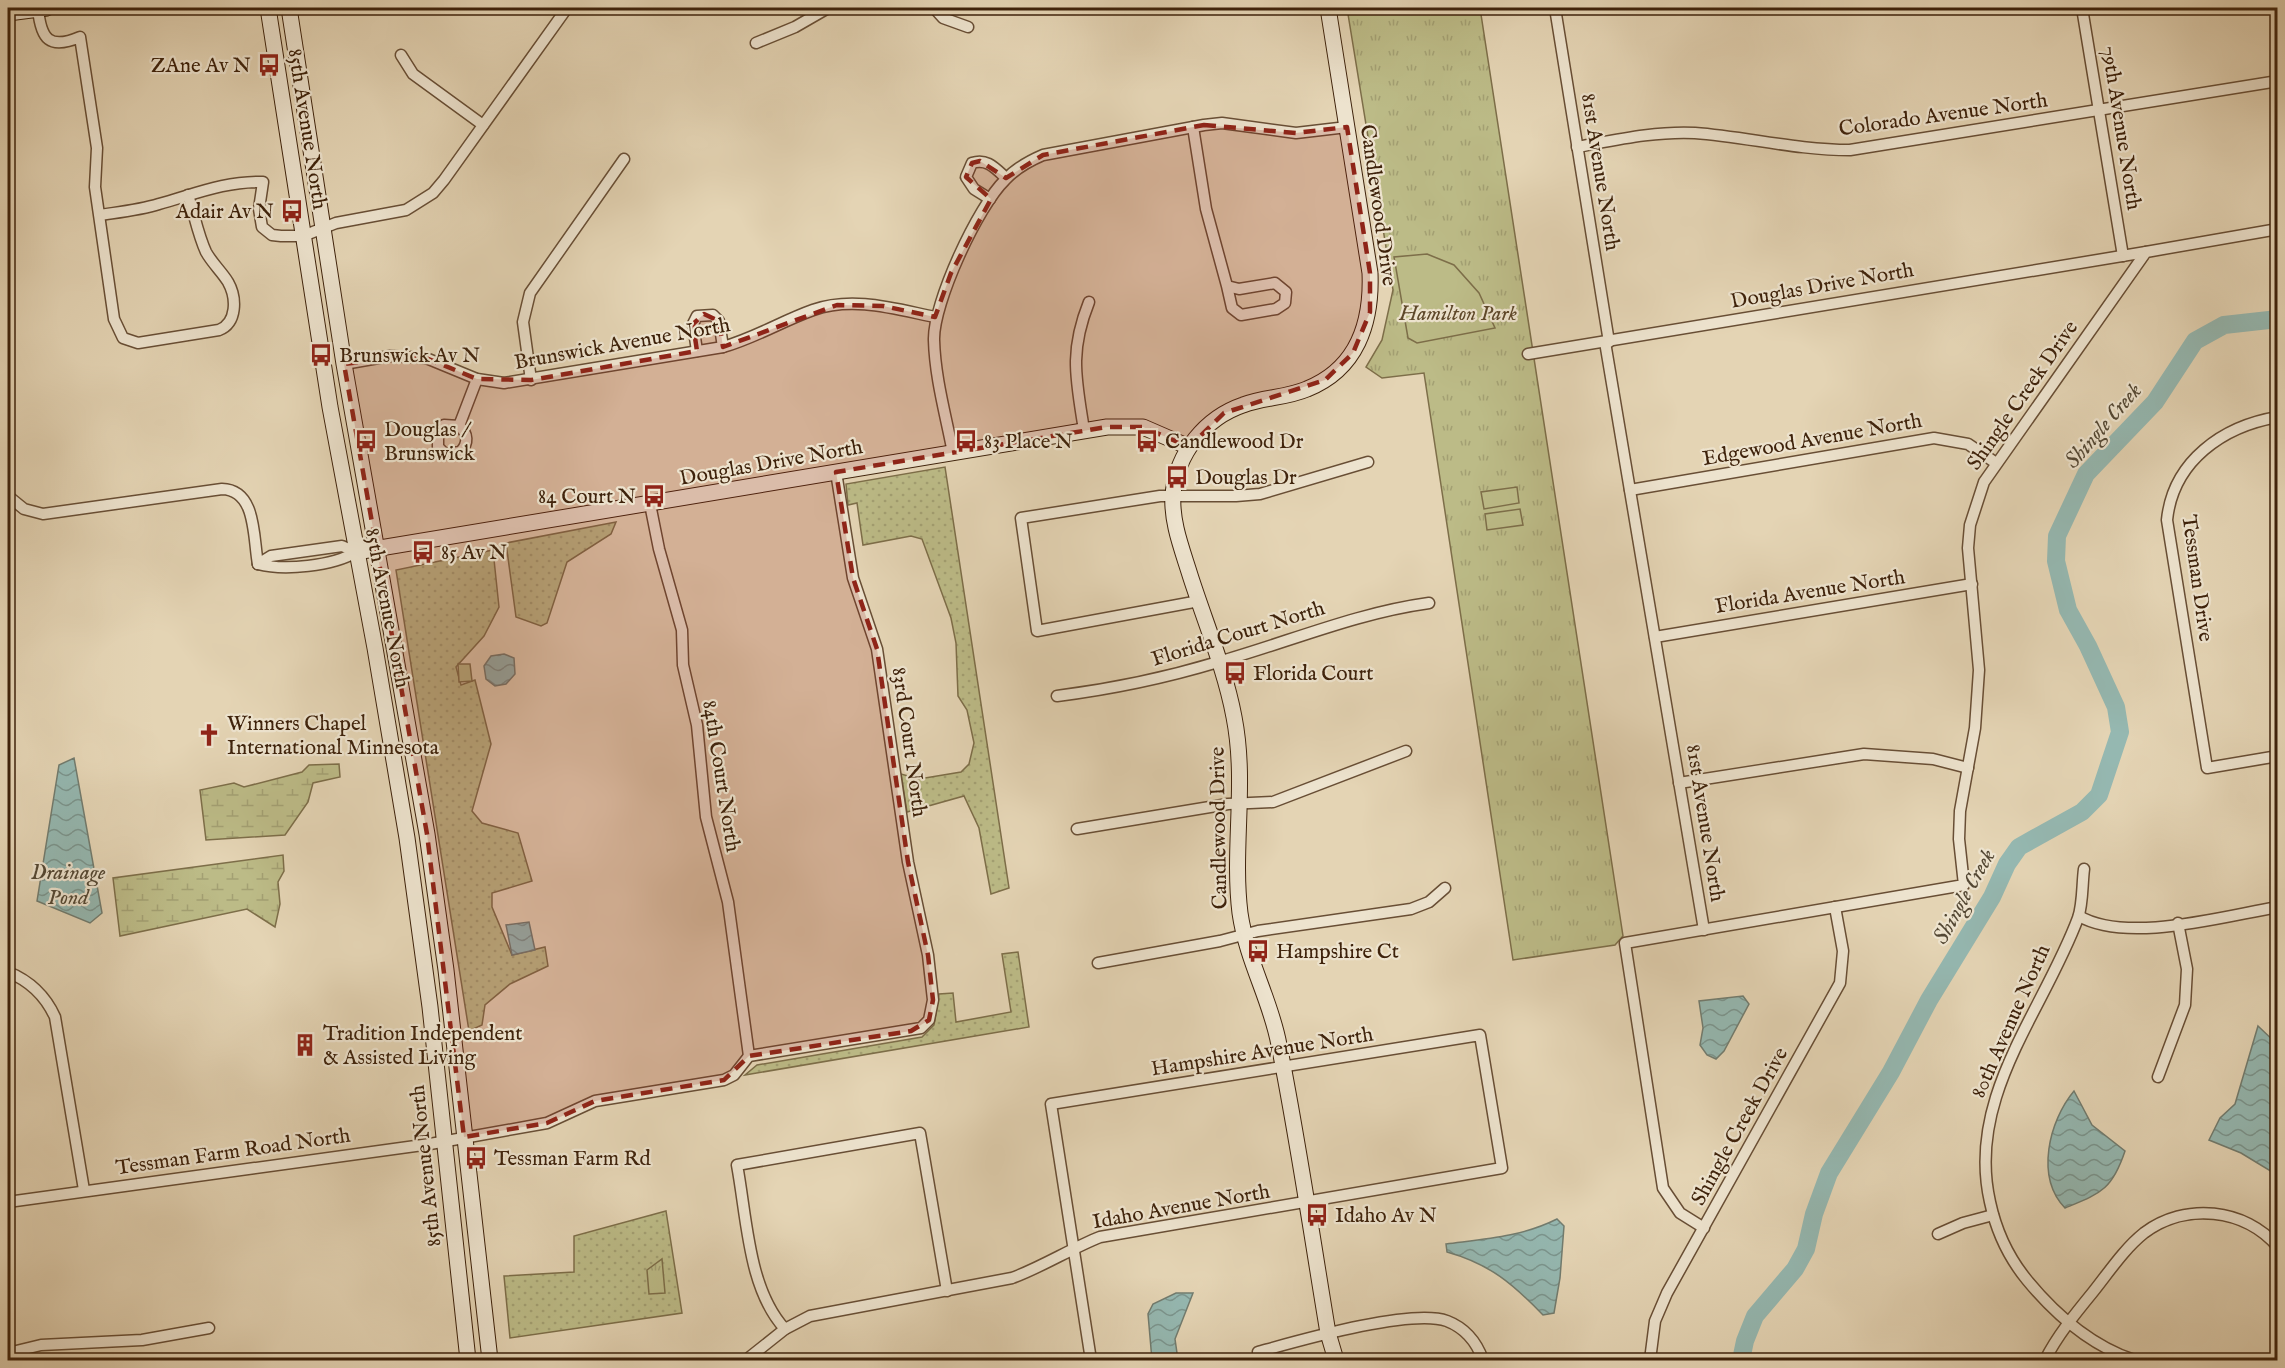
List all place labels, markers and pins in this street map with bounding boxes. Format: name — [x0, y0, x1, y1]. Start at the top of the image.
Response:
bus stop icon: ZAne Av N — [256, 52, 282, 78]
place label: ZAne Av N — [151, 53, 251, 80]
bus stop icon: Adair Av N — [279, 198, 305, 224]
place label: Adair Av N — [175, 199, 274, 226]
bus stop icon: Brunswick Av N — [308, 342, 334, 368]
place label: Brunswick Av N — [339, 343, 480, 370]
place label: Douglas / Brunswick — [384, 417, 475, 468]
bus stop icon: Douglas / Brunswick — [353, 428, 379, 454]
bus stop icon: 83 Place N — [953, 428, 979, 454]
bus stop icon: Candlewood Dr — [1134, 428, 1160, 454]
place label: 83 Place N — [984, 429, 1073, 456]
place label: Candlewood Dr — [1165, 429, 1304, 456]
bus stop icon: Douglas Dr — [1164, 464, 1190, 490]
place label: Douglas Dr — [1195, 465, 1297, 492]
bus stop icon: 84 Court N — [641, 483, 667, 509]
place label: 84 Court N — [538, 484, 636, 511]
bus stop icon: 85 Av N — [410, 539, 436, 565]
place label: 85 Av N — [441, 540, 507, 567]
bus stop icon: Florida Court — [1222, 660, 1248, 686]
place label: Florida Court — [1253, 661, 1373, 688]
place label: Winners Chapel International Minnesota — [227, 711, 440, 762]
church icon: Winners Chapel International Minnesota — [196, 722, 222, 748]
bus stop icon: Hampshire Ct — [1245, 938, 1271, 964]
place label: Hampshire Ct — [1276, 939, 1399, 966]
place label: Tradition Independent & Assisted Living — [323, 1021, 522, 1072]
building icon: Tradition Independent & Assisted Living — [292, 1032, 318, 1058]
bus stop icon: Tessman Farm Rd — [463, 1145, 489, 1171]
place label: Tessman Farm Rd — [494, 1146, 651, 1173]
bus stop icon: Idaho Av N — [1304, 1202, 1330, 1228]
place label: Idaho Av N — [1335, 1203, 1437, 1230]

